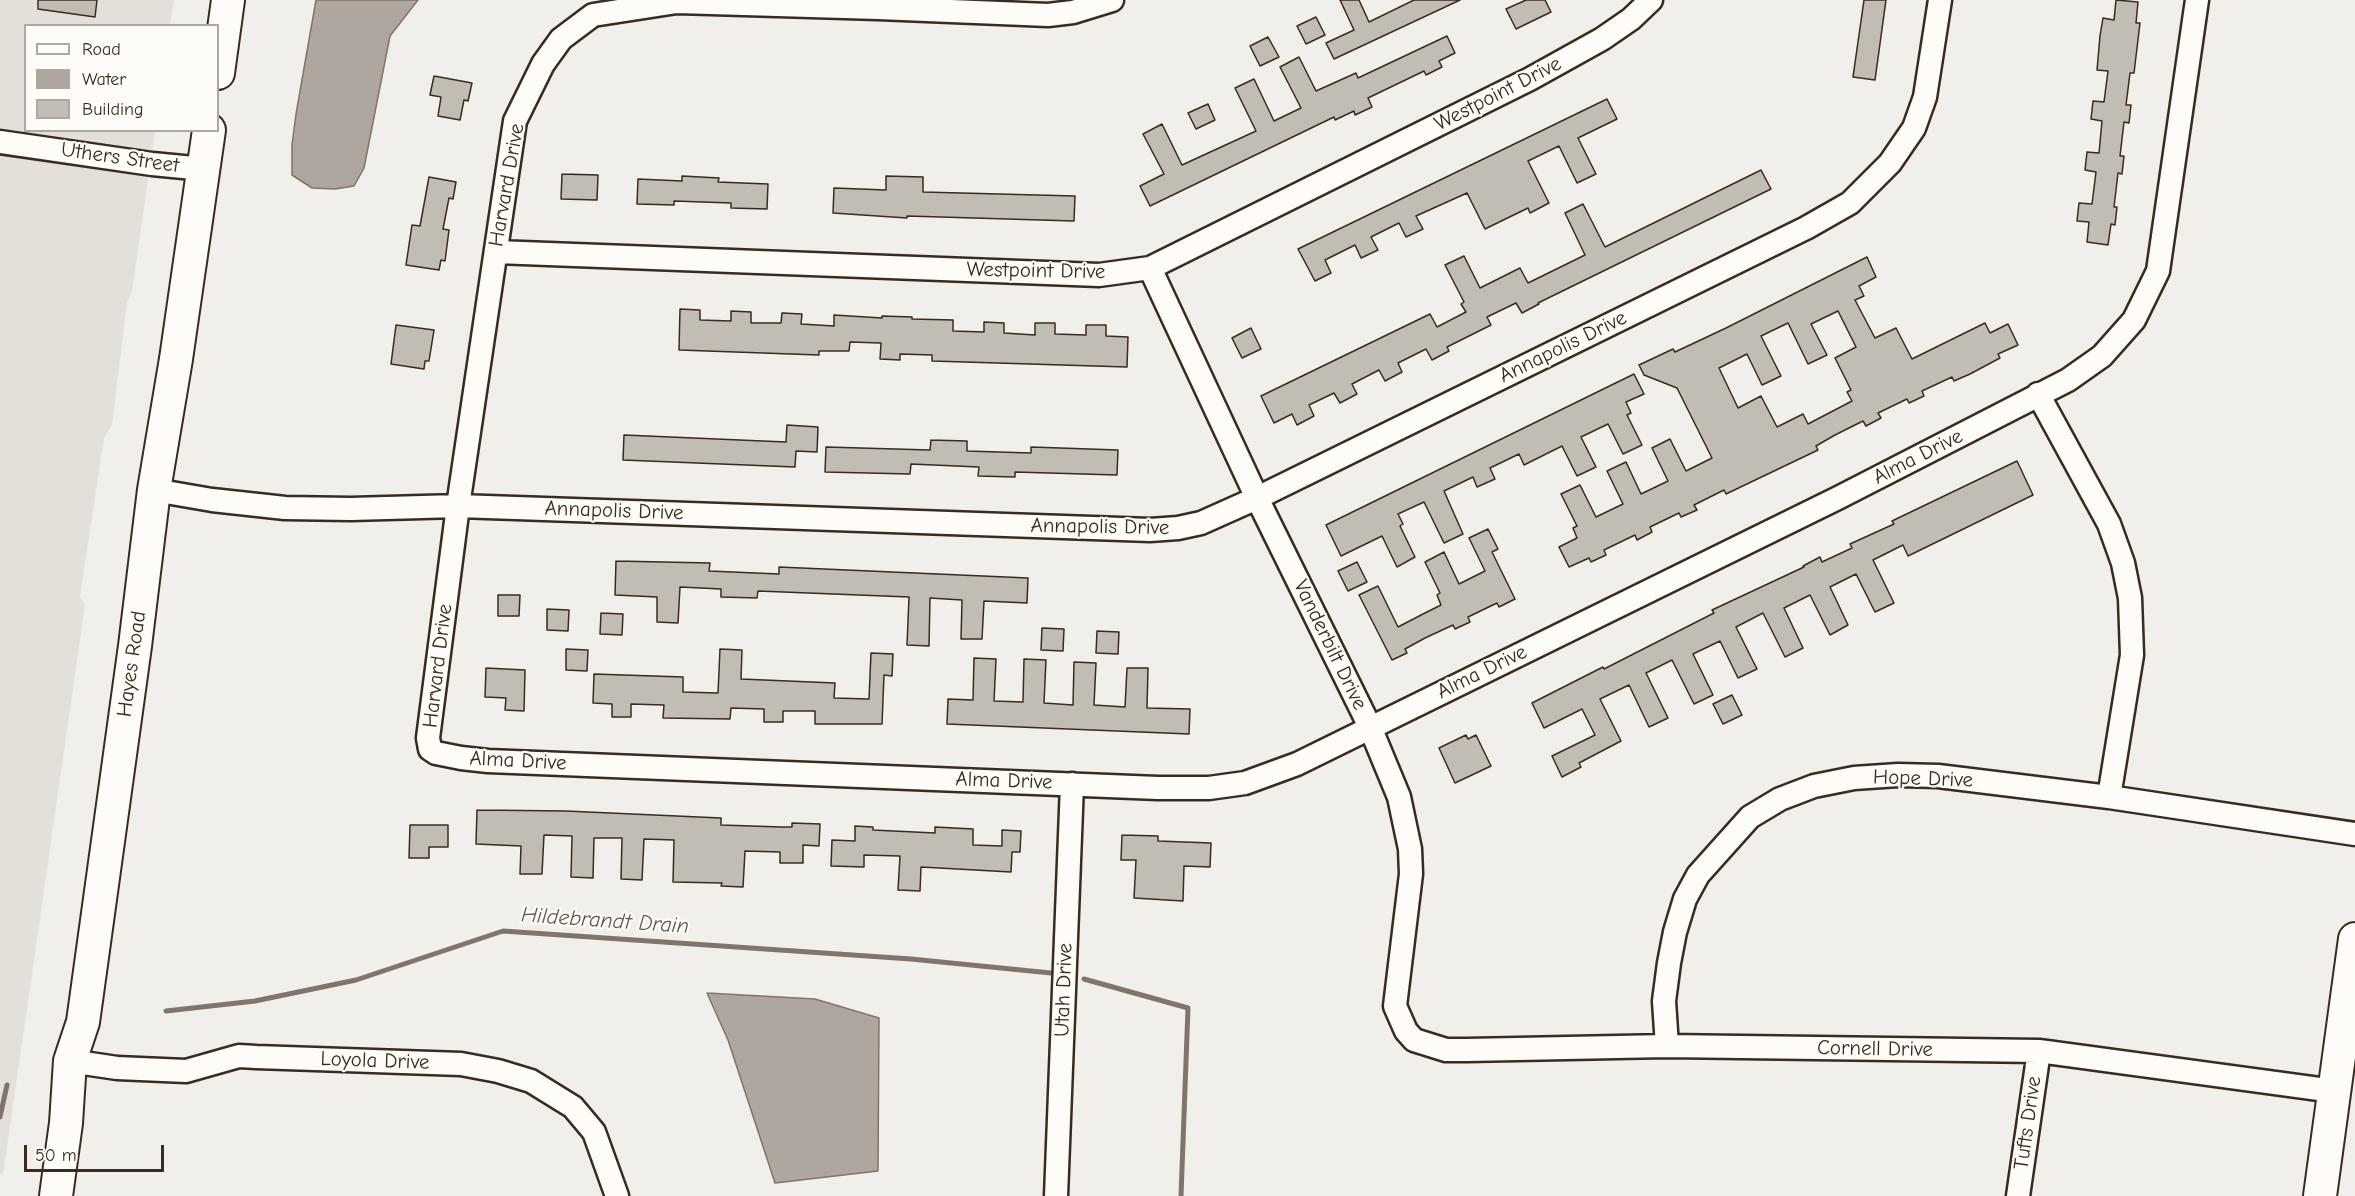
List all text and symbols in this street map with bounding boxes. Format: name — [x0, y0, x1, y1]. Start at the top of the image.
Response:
legend — [24, 24, 219, 132]
text: Road — [82, 39, 121, 60]
street label: Westpoint Drive — [1430, 51, 1566, 137]
text: Water — [82, 69, 126, 90]
text: Building — [82, 99, 144, 120]
street label: Harvard Drive — [484, 121, 530, 249]
street label: Uthers Street — [59, 137, 181, 179]
street label: Westpoint Drive — [966, 257, 1106, 285]
street label: Annapolis Drive — [1495, 305, 1631, 389]
street label: Alma Drive — [1869, 424, 1967, 490]
street label: Annapolis Drive — [544, 496, 684, 526]
street label: Annapolis Drive — [1030, 513, 1170, 541]
street label: Vanderbilt Drive — [1288, 576, 1372, 714]
street label: Harvard Drive — [418, 603, 458, 729]
street label: Hayes Road — [112, 609, 152, 719]
street label: Alma Drive — [1433, 639, 1531, 705]
street label: Alma Drive — [469, 746, 567, 776]
street label: Hope Drive — [1873, 765, 1973, 793]
street label: Alma Drive — [955, 767, 1053, 795]
water label: Hildebrandt Drain — [520, 902, 690, 940]
street label: Utah Drive — [1050, 942, 1078, 1038]
street label: Cornell Drive — [1817, 1035, 1933, 1063]
street label: Loyola Drive — [320, 1047, 430, 1075]
street label: Tufts Drive — [2009, 1074, 2047, 1172]
scale bar — [27, 1133, 166, 1171]
text: 50 m — [35, 1145, 77, 1166]

